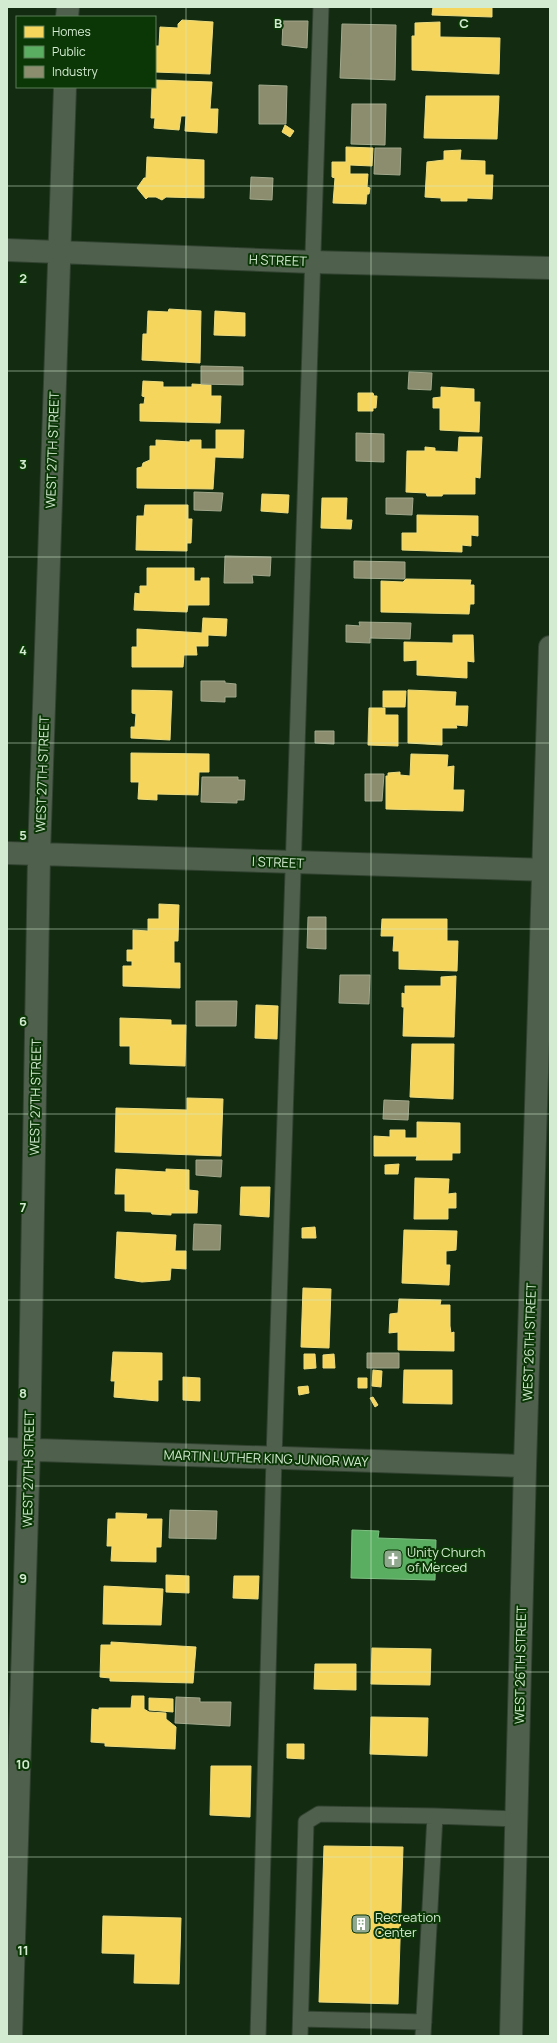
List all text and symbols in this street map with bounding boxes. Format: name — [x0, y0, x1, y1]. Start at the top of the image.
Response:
text: B — [274, 14, 282, 32]
text: C — [459, 14, 469, 32]
legend — [16, 16, 156, 88]
text: Homes — [52, 23, 91, 40]
text: Public — [52, 43, 86, 60]
text: Industry — [52, 63, 98, 80]
street label: H STREET — [249, 250, 308, 270]
text: 2 — [19, 269, 27, 287]
street label: WEST 27TH STREET — [41, 391, 63, 509]
text: 3 — [19, 455, 27, 473]
text: 4 — [19, 641, 27, 659]
street label: WEST 27TH STREET — [31, 715, 53, 833]
text: 5 — [19, 826, 27, 844]
street label: I STREET — [252, 852, 305, 872]
text: 6 — [19, 1012, 27, 1030]
street label: WEST 27TH STREET — [25, 1038, 45, 1156]
text: 7 — [20, 1198, 27, 1216]
street label: WEST 26TH STREET — [518, 1282, 540, 1402]
text: 8 — [19, 1384, 27, 1402]
street label: WEST 27TH STREET — [18, 1410, 38, 1528]
street label: MARTIN LUTHER KING JUNIOR WAY — [163, 1445, 369, 1471]
place label: Unity Church of Merced — [407, 1543, 486, 1576]
church icon: Unity Church of Merced — [382, 1548, 404, 1570]
text: 9 — [19, 1569, 27, 1587]
street label: WEST 26TH STREET — [510, 1605, 530, 1724]
text: 10 — [16, 1755, 30, 1773]
place label: Recreation Center — [375, 1908, 441, 1941]
building icon: Recreation Center — [350, 1913, 372, 1935]
text: 11 — [17, 1941, 29, 1959]

